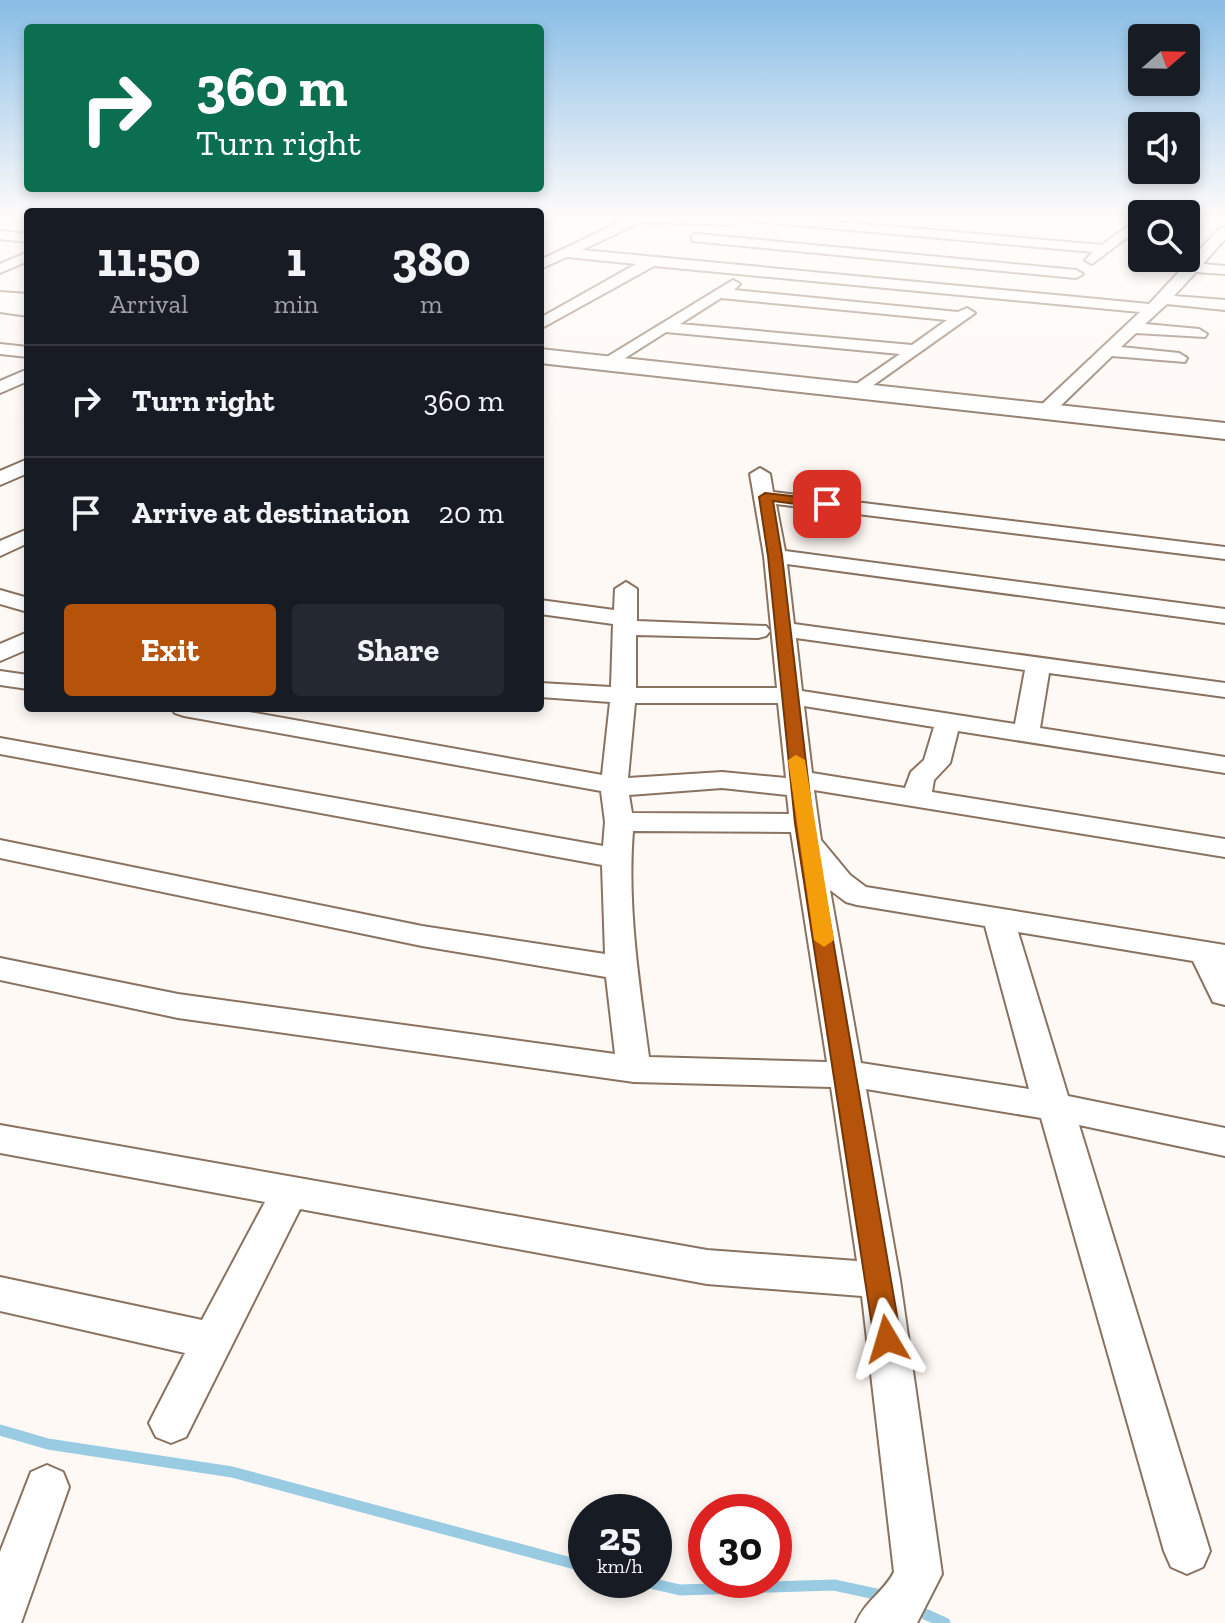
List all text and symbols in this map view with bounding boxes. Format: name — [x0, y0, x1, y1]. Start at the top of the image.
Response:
north arrow — [1128, 24, 1200, 96]
map controls — [1128, 24, 1200, 272]
text: 360 m — [196, 53, 348, 120]
icon: right — [64, 56, 168, 160]
button: sound — [1128, 112, 1200, 184]
text: Turn right — [196, 121, 361, 164]
button: search — [1128, 200, 1200, 272]
text: 11:50 — [97, 231, 201, 288]
text: 1 — [286, 231, 306, 288]
text: 380 — [392, 231, 471, 288]
text: Arrival — [110, 288, 188, 320]
text: min — [274, 288, 318, 320]
text: m — [420, 288, 442, 320]
icon: right — [64, 379, 108, 423]
text: Turn right — [132, 383, 274, 419]
text: 360 m — [423, 383, 504, 419]
pin — [793, 470, 861, 538]
icon: arrive — [805, 482, 849, 526]
icon: arrive — [64, 491, 108, 535]
text: Arrive at destination — [132, 495, 409, 531]
text: 20 m — [439, 495, 504, 531]
button: Exit — [64, 604, 276, 696]
button: Share — [292, 604, 504, 696]
position arrow — [845, 1297, 929, 1381]
speed limit sign: 30 — [688, 1494, 792, 1598]
text: 25 — [599, 1512, 641, 1560]
text: km/h — [597, 1554, 643, 1578]

